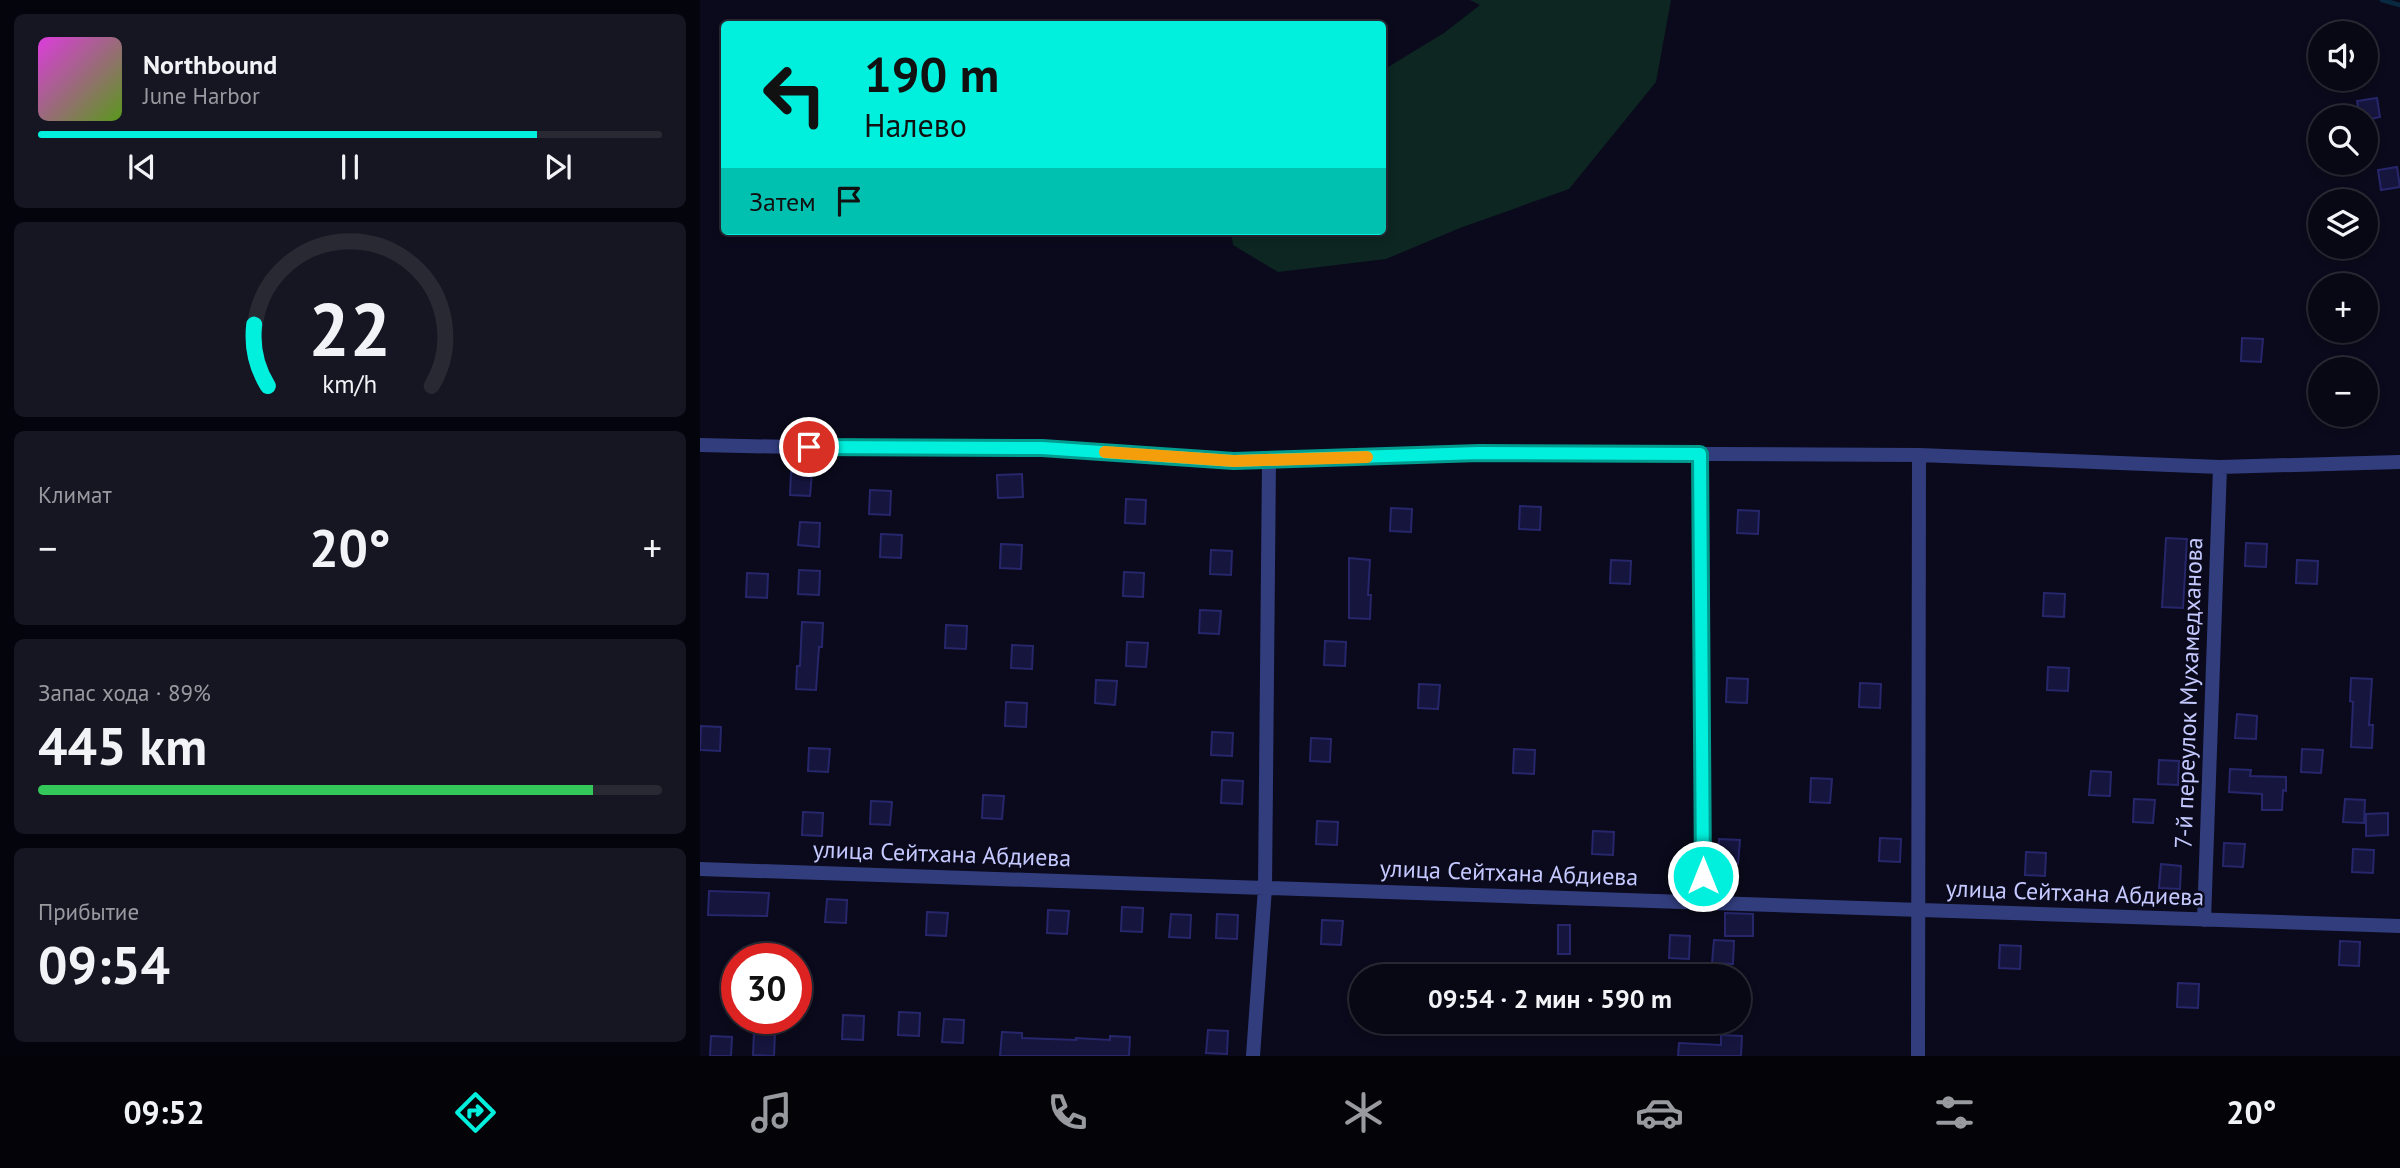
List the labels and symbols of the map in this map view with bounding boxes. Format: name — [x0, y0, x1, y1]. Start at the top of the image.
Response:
pin — [779, 417, 839, 477]
street label: 7-й переулок Мухамедханова — [2168, 537, 2209, 849]
street label: улица Сейтхана Абдиева — [812, 833, 1072, 874]
position arrow — [1666, 839, 1740, 913]
street label: улица Сейтхана Абдиева — [1379, 852, 1639, 893]
street label: улица Сейтхана Абдиева — [1945, 872, 2205, 913]
speed limit sign: 30 — [721, 943, 812, 1034]

